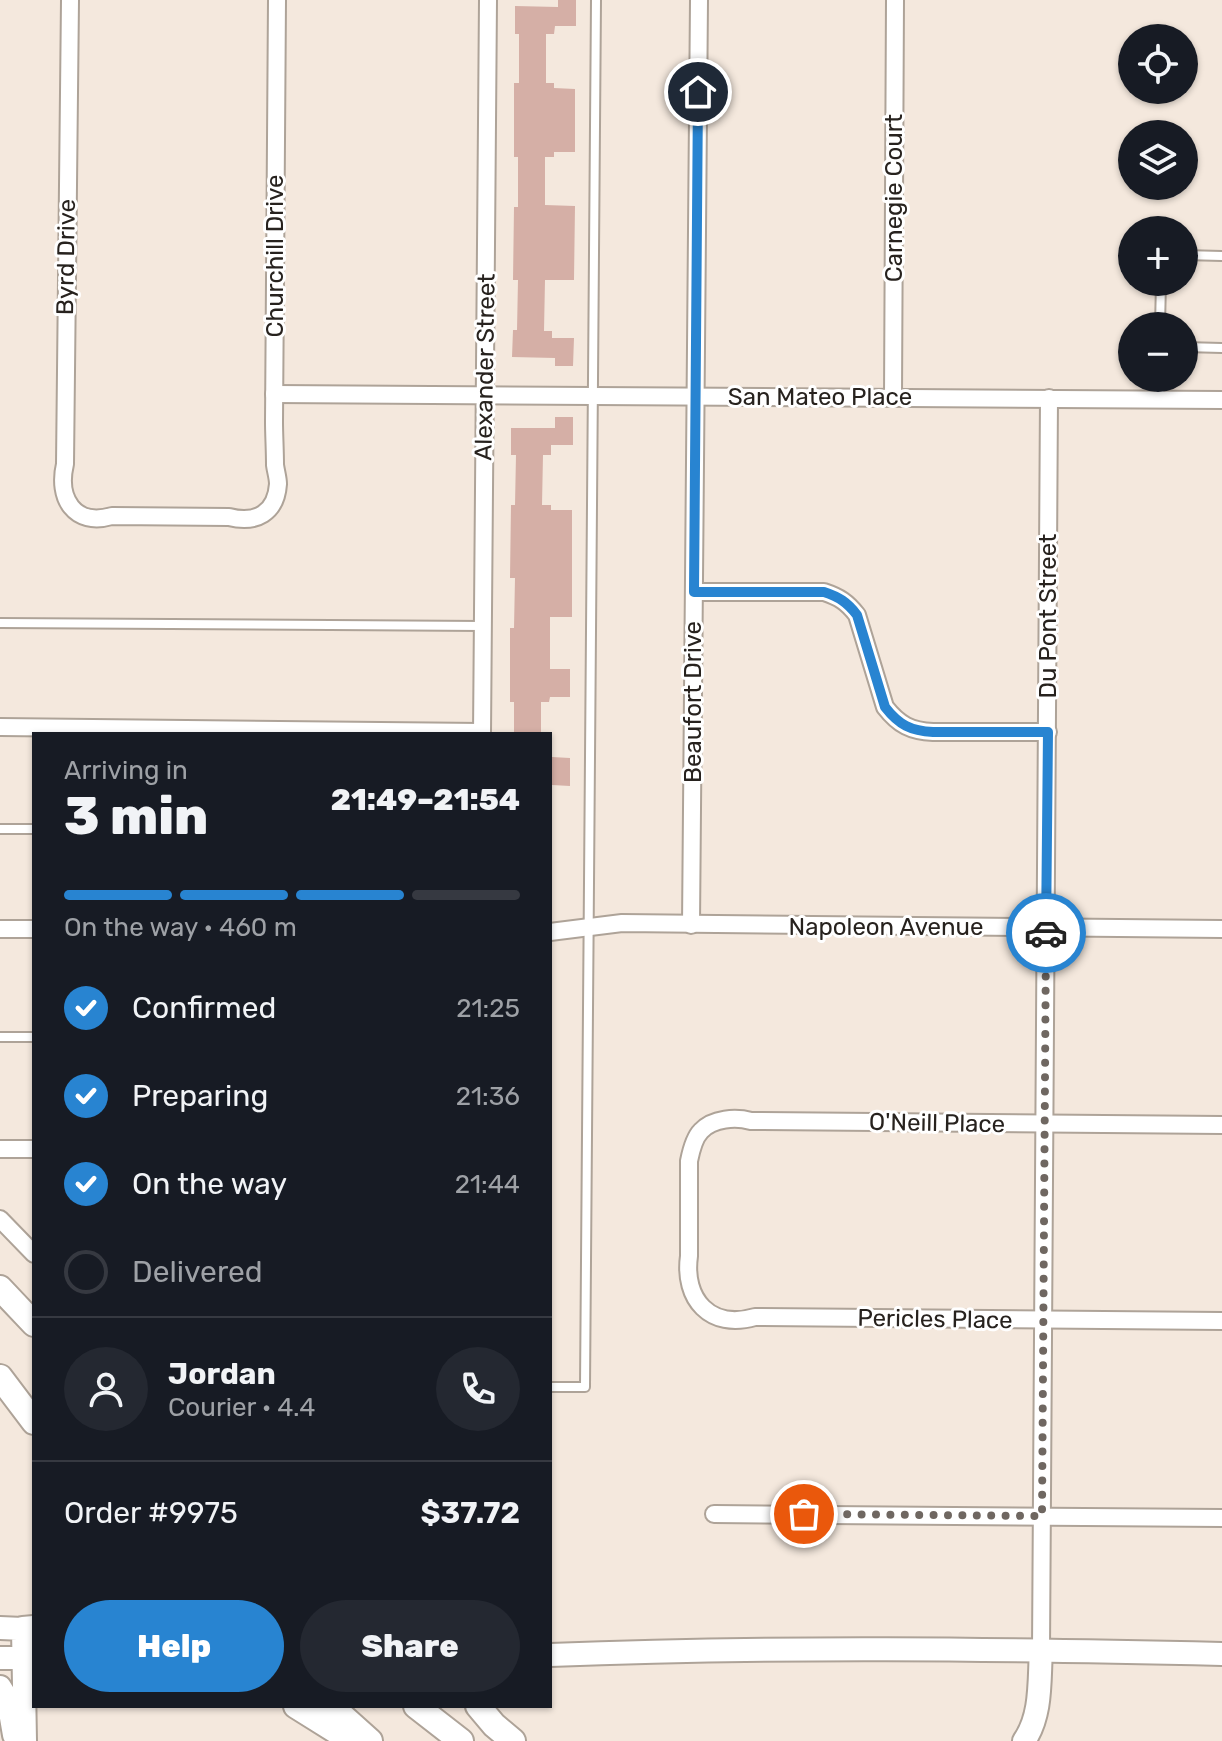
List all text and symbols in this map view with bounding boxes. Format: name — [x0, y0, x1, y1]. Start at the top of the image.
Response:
map controls — [1118, 24, 1198, 392]
button: locate — [1118, 24, 1198, 104]
pin — [664, 58, 732, 126]
icon: home — [676, 70, 720, 114]
street label: Carnegie Court — [880, 114, 908, 282]
button: layers — [1118, 120, 1198, 200]
street label: Churchill Drive — [261, 175, 289, 337]
street label: Byrd Drive — [51, 199, 81, 315]
button: + — [1118, 216, 1198, 296]
street label: Alexander Street — [469, 273, 501, 461]
button: − — [1118, 312, 1198, 392]
street label: San Mateo Place — [728, 383, 912, 411]
street label: Du Pont Street — [1034, 534, 1062, 698]
street label: Beaufort Drive — [679, 621, 707, 783]
text: Arriving in — [64, 755, 188, 786]
text: 21:49–21:54 — [331, 782, 520, 818]
text: 3 min — [64, 785, 208, 847]
courier — [1006, 893, 1086, 973]
icon: car — [1024, 911, 1068, 955]
text: On the way · 460 m — [64, 912, 297, 943]
street label: Napoleon Avenue — [789, 913, 983, 941]
icon: check — [64, 986, 108, 1030]
text: Confirmed — [132, 990, 276, 1026]
text: 21:25 — [456, 993, 520, 1024]
icon: check — [64, 1074, 108, 1118]
text: Preparing — [132, 1078, 268, 1114]
text: 21:36 — [456, 1081, 520, 1112]
street label: O'Neill Place — [869, 1108, 1005, 1138]
icon: check — [64, 1162, 108, 1206]
text: On the way — [132, 1166, 287, 1202]
text: 21:44 — [455, 1169, 520, 1200]
text: Delivered — [132, 1254, 263, 1290]
street label: Pericles Place — [857, 1304, 1013, 1334]
button: person — [64, 1347, 148, 1431]
button: phone — [436, 1347, 520, 1431]
text: Jordan — [168, 1356, 276, 1392]
text: Courier · 4.4 — [168, 1392, 315, 1423]
pin — [770, 1480, 838, 1548]
icon: bag — [782, 1492, 826, 1536]
text: Order #9975 — [64, 1495, 238, 1531]
text: $37.72 — [420, 1495, 520, 1531]
button: Help — [64, 1600, 284, 1692]
button: Share — [300, 1600, 520, 1692]

